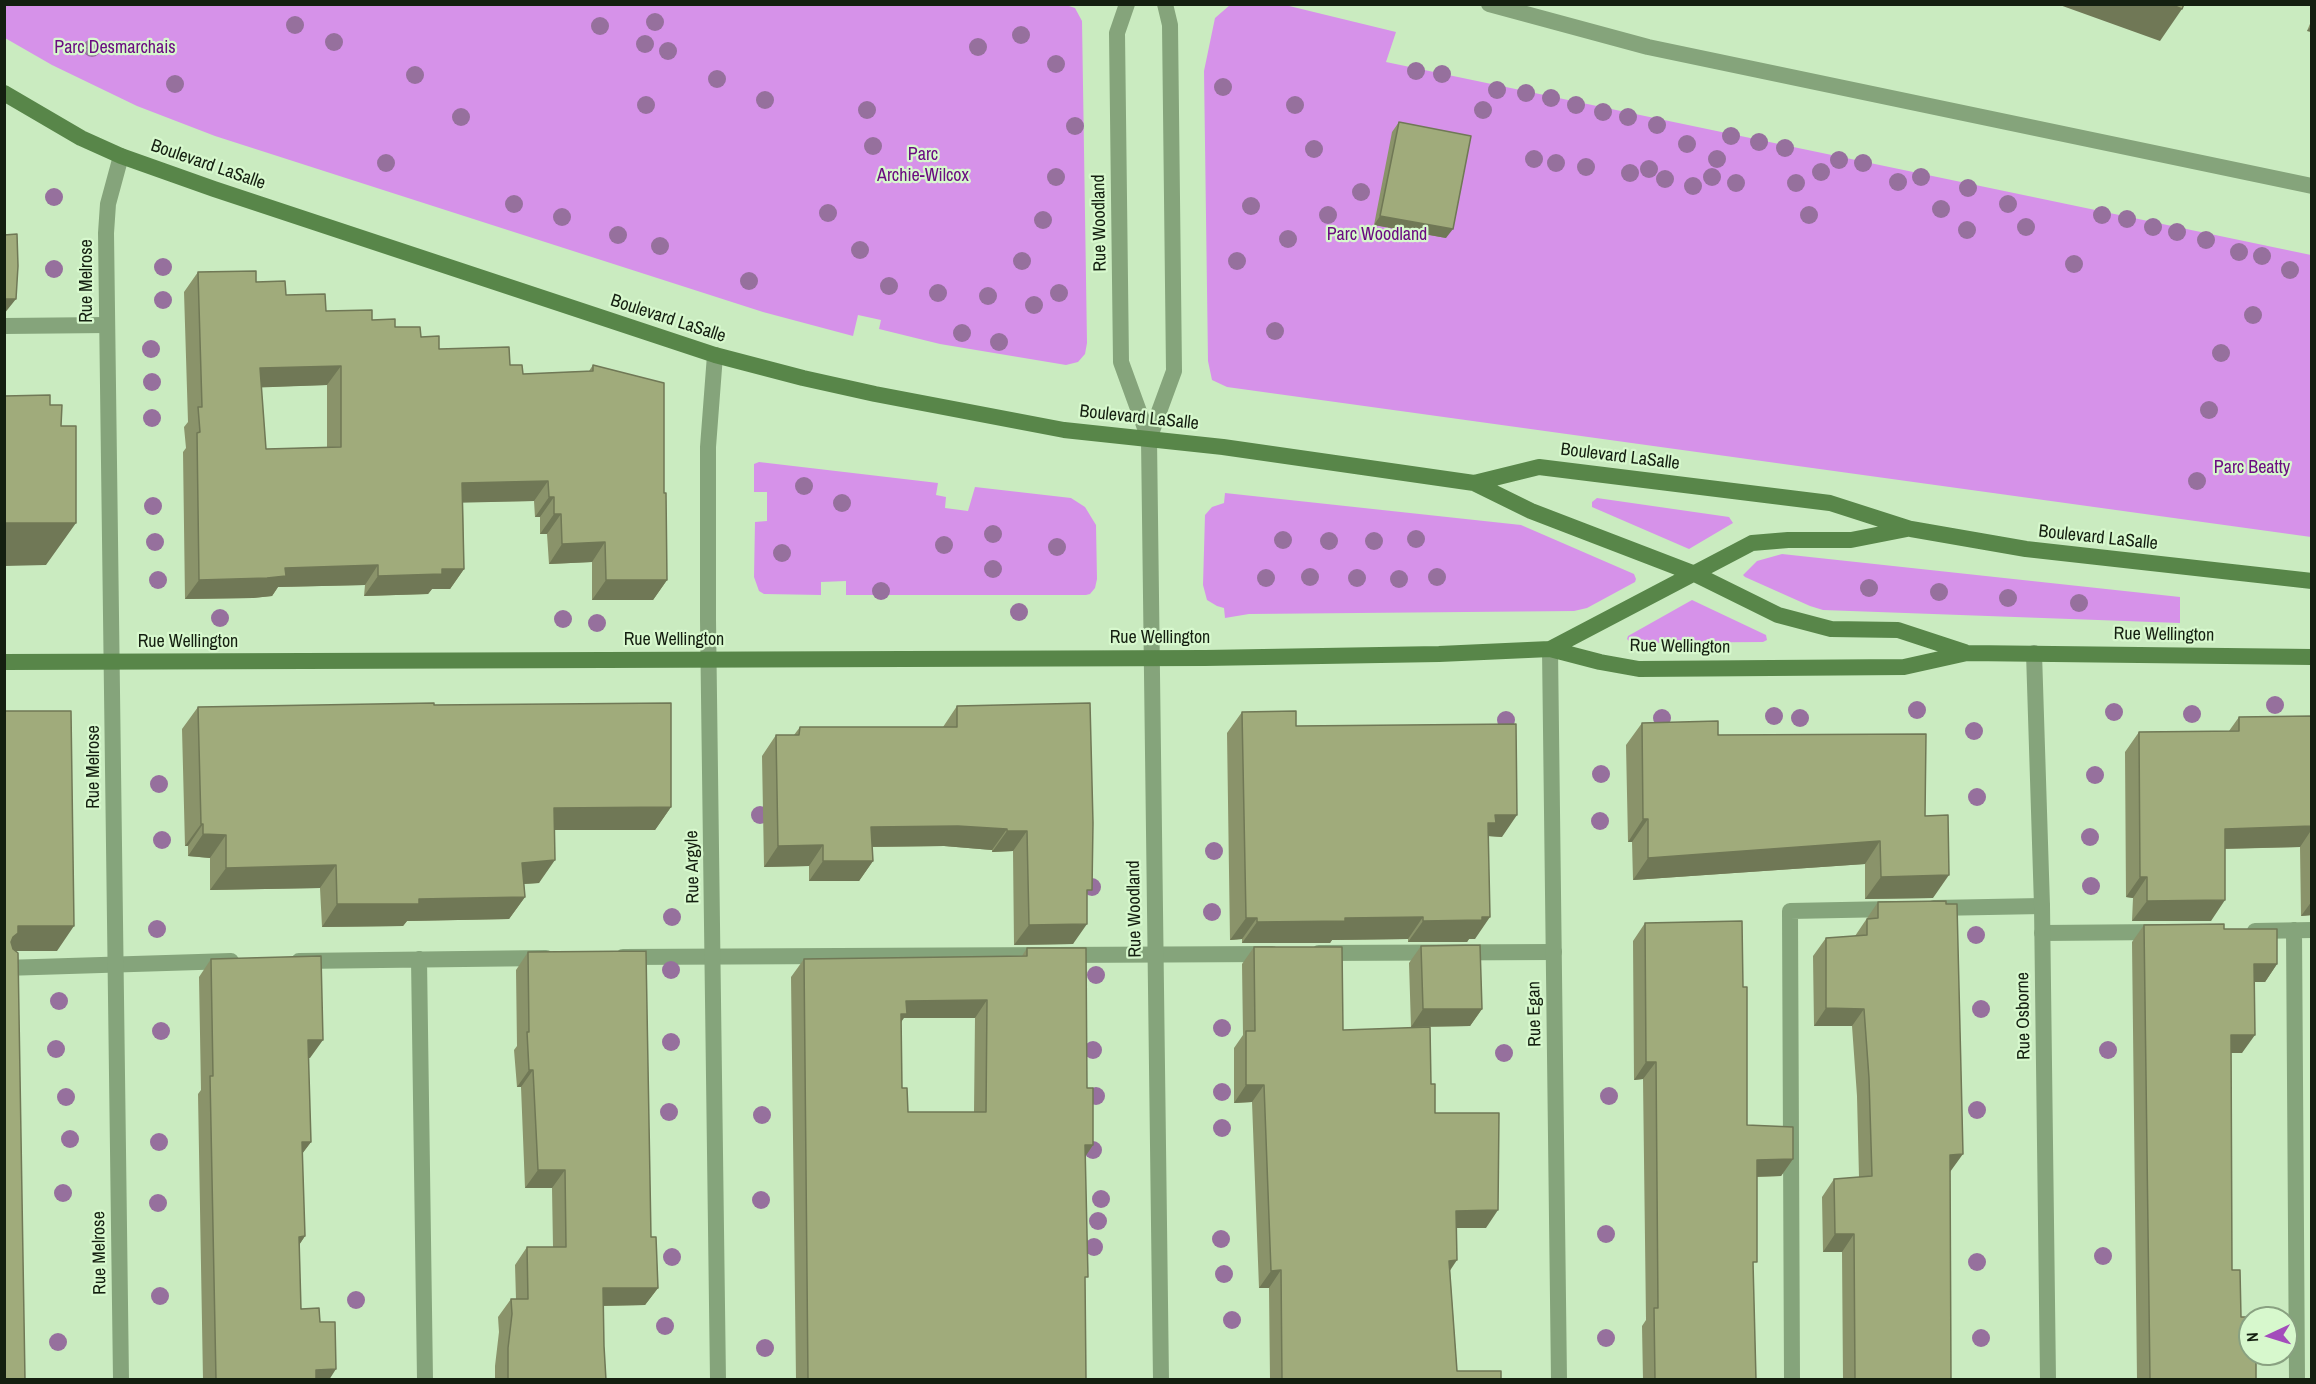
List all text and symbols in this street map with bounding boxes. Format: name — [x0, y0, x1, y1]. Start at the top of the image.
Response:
park label: Parc Desmarchais — [54, 37, 176, 59]
street label: Boulevard LaSalle — [148, 135, 268, 195]
park label: Parc Archie-Wilcox — [877, 144, 969, 186]
street label: Rue Woodland — [1088, 174, 1112, 272]
park label: Parc Woodland — [1327, 224, 1427, 246]
street label: Rue Melrose — [76, 239, 98, 323]
street label: Boulevard LaSalle — [608, 290, 728, 348]
street label: Boulevard LaSalle — [1078, 401, 1200, 435]
street label: Boulevard LaSalle — [1559, 439, 1681, 475]
park label: Parc Beatty — [2214, 457, 2290, 479]
street label: Boulevard LaSalle — [2037, 521, 2159, 555]
street label: Rue Wellington — [2113, 623, 2215, 647]
street label: Rue Wellington — [1110, 627, 1210, 649]
street label: Rue Wellington — [624, 629, 724, 651]
street label: Rue Wellington — [138, 631, 238, 653]
street label: Rue Wellington — [1629, 635, 1731, 659]
street label: Rue Melrose — [83, 725, 105, 809]
street label: Rue Argyle — [682, 830, 704, 904]
street label: Rue Woodland — [1123, 860, 1147, 958]
street label: Rue Osborne — [2012, 972, 2036, 1060]
street label: Rue Egan — [1524, 981, 1546, 1047]
street label: Rue Melrose — [88, 1211, 112, 1295]
north arrow — [2238, 1306, 2298, 1366]
text: N — [2241, 1332, 2263, 1343]

